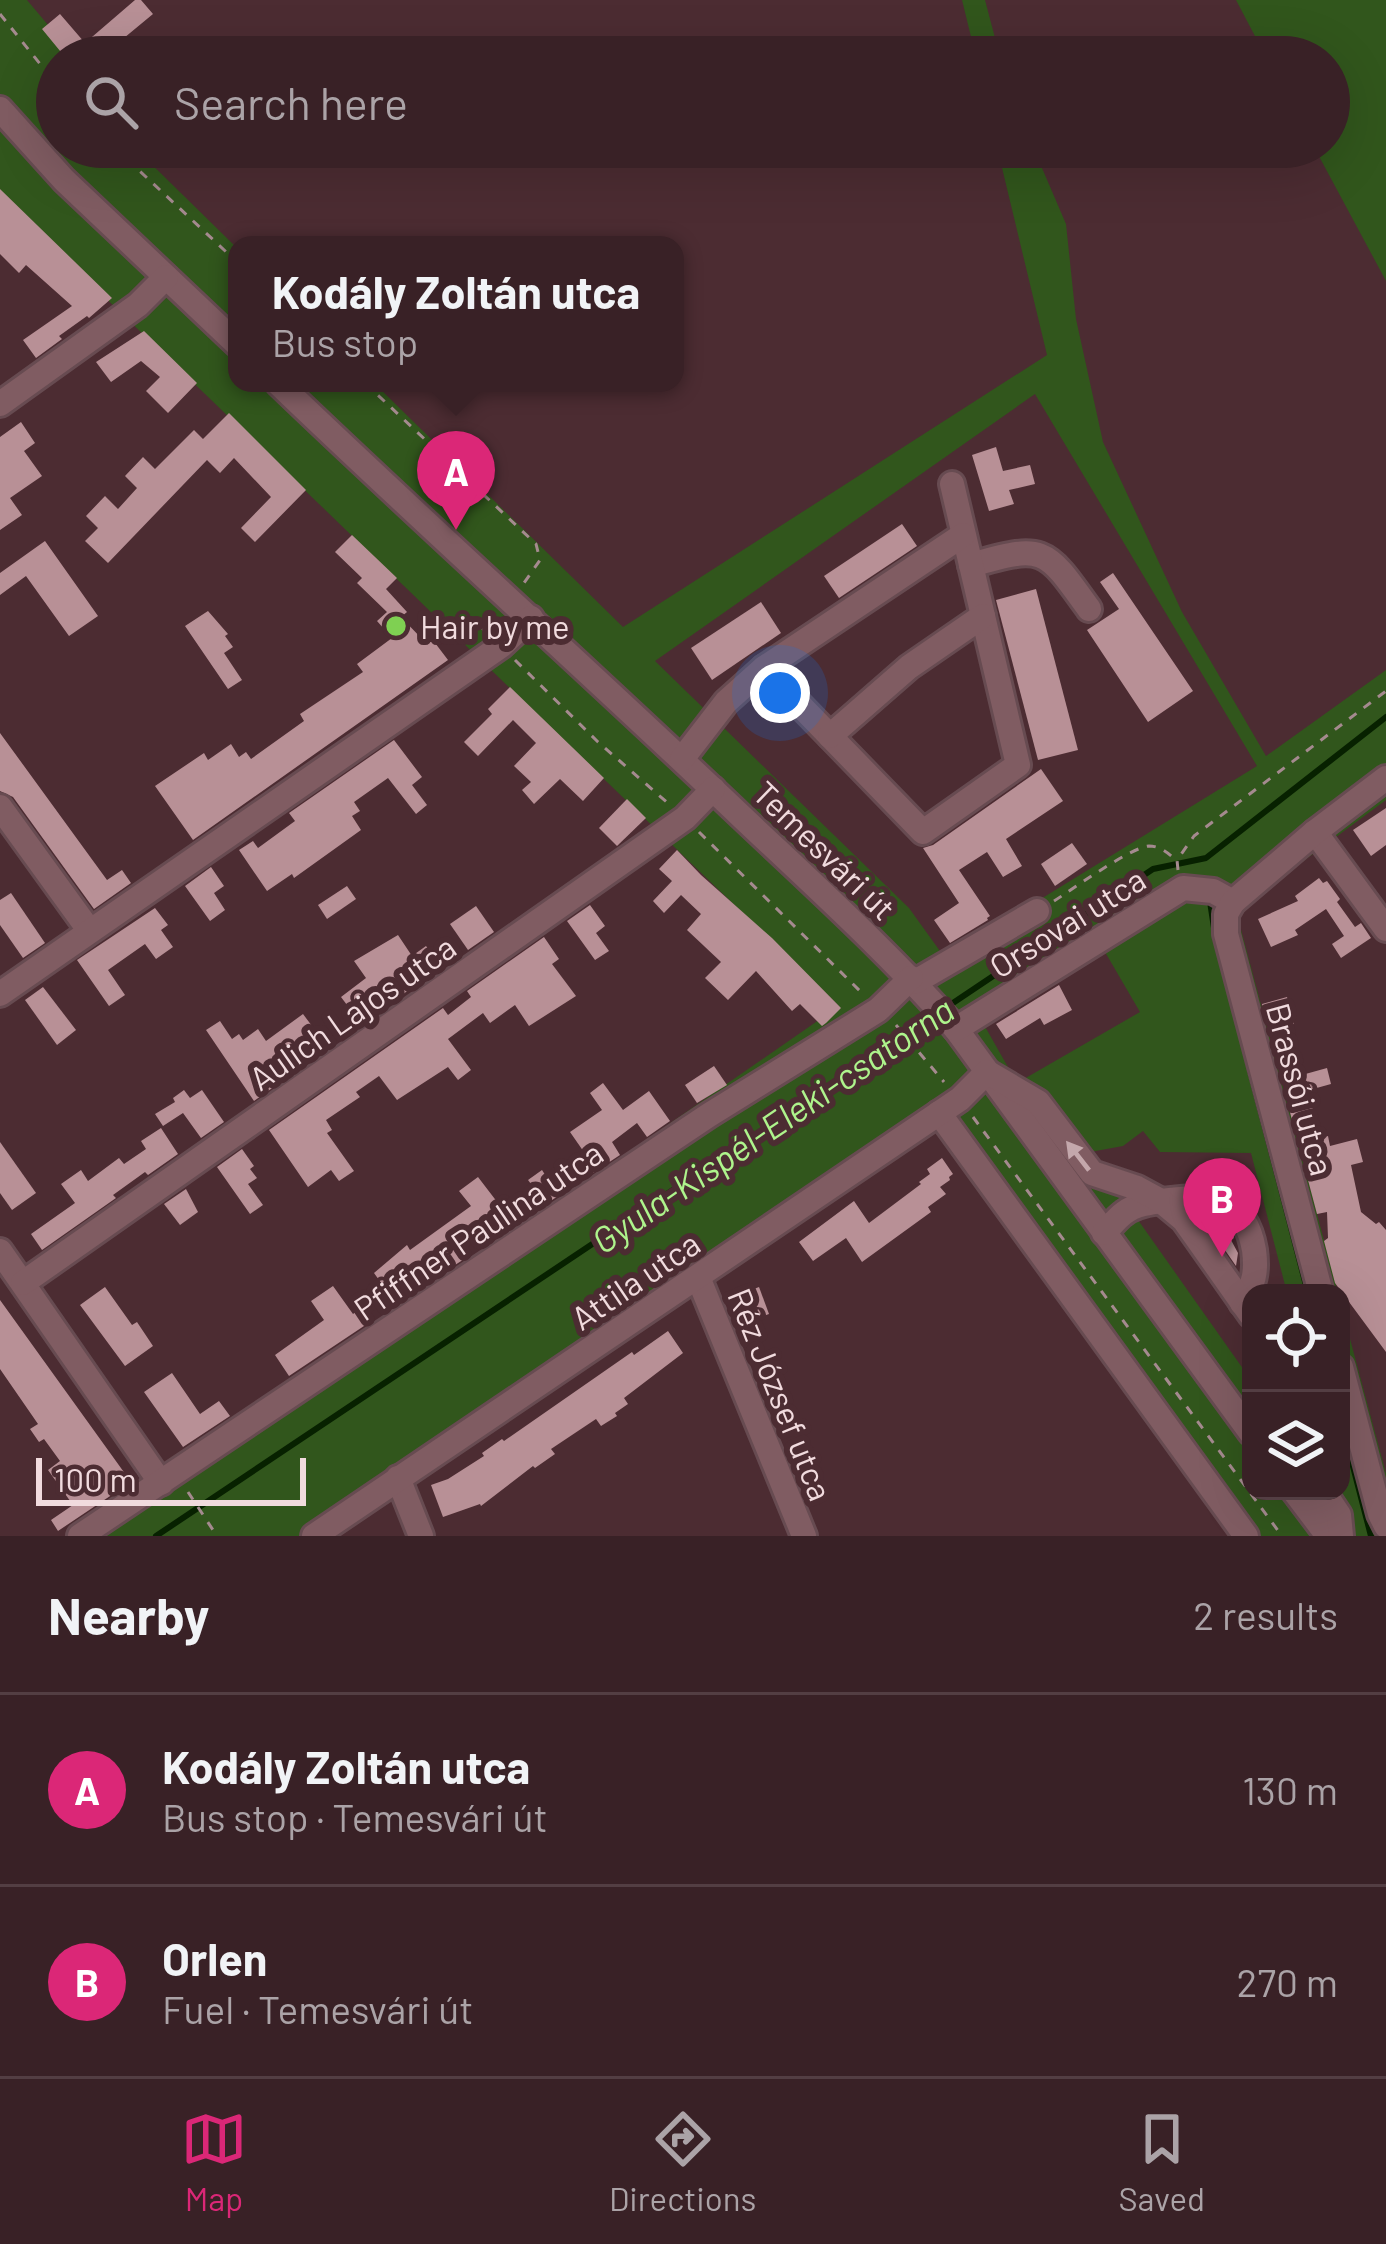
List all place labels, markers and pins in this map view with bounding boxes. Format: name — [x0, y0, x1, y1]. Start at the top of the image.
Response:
pin: A — [417, 431, 495, 530]
place label: Hair by me — [420, 606, 570, 646]
marker: Hair by me — [383, 613, 409, 639]
pin: B — [1183, 1158, 1261, 1257]

